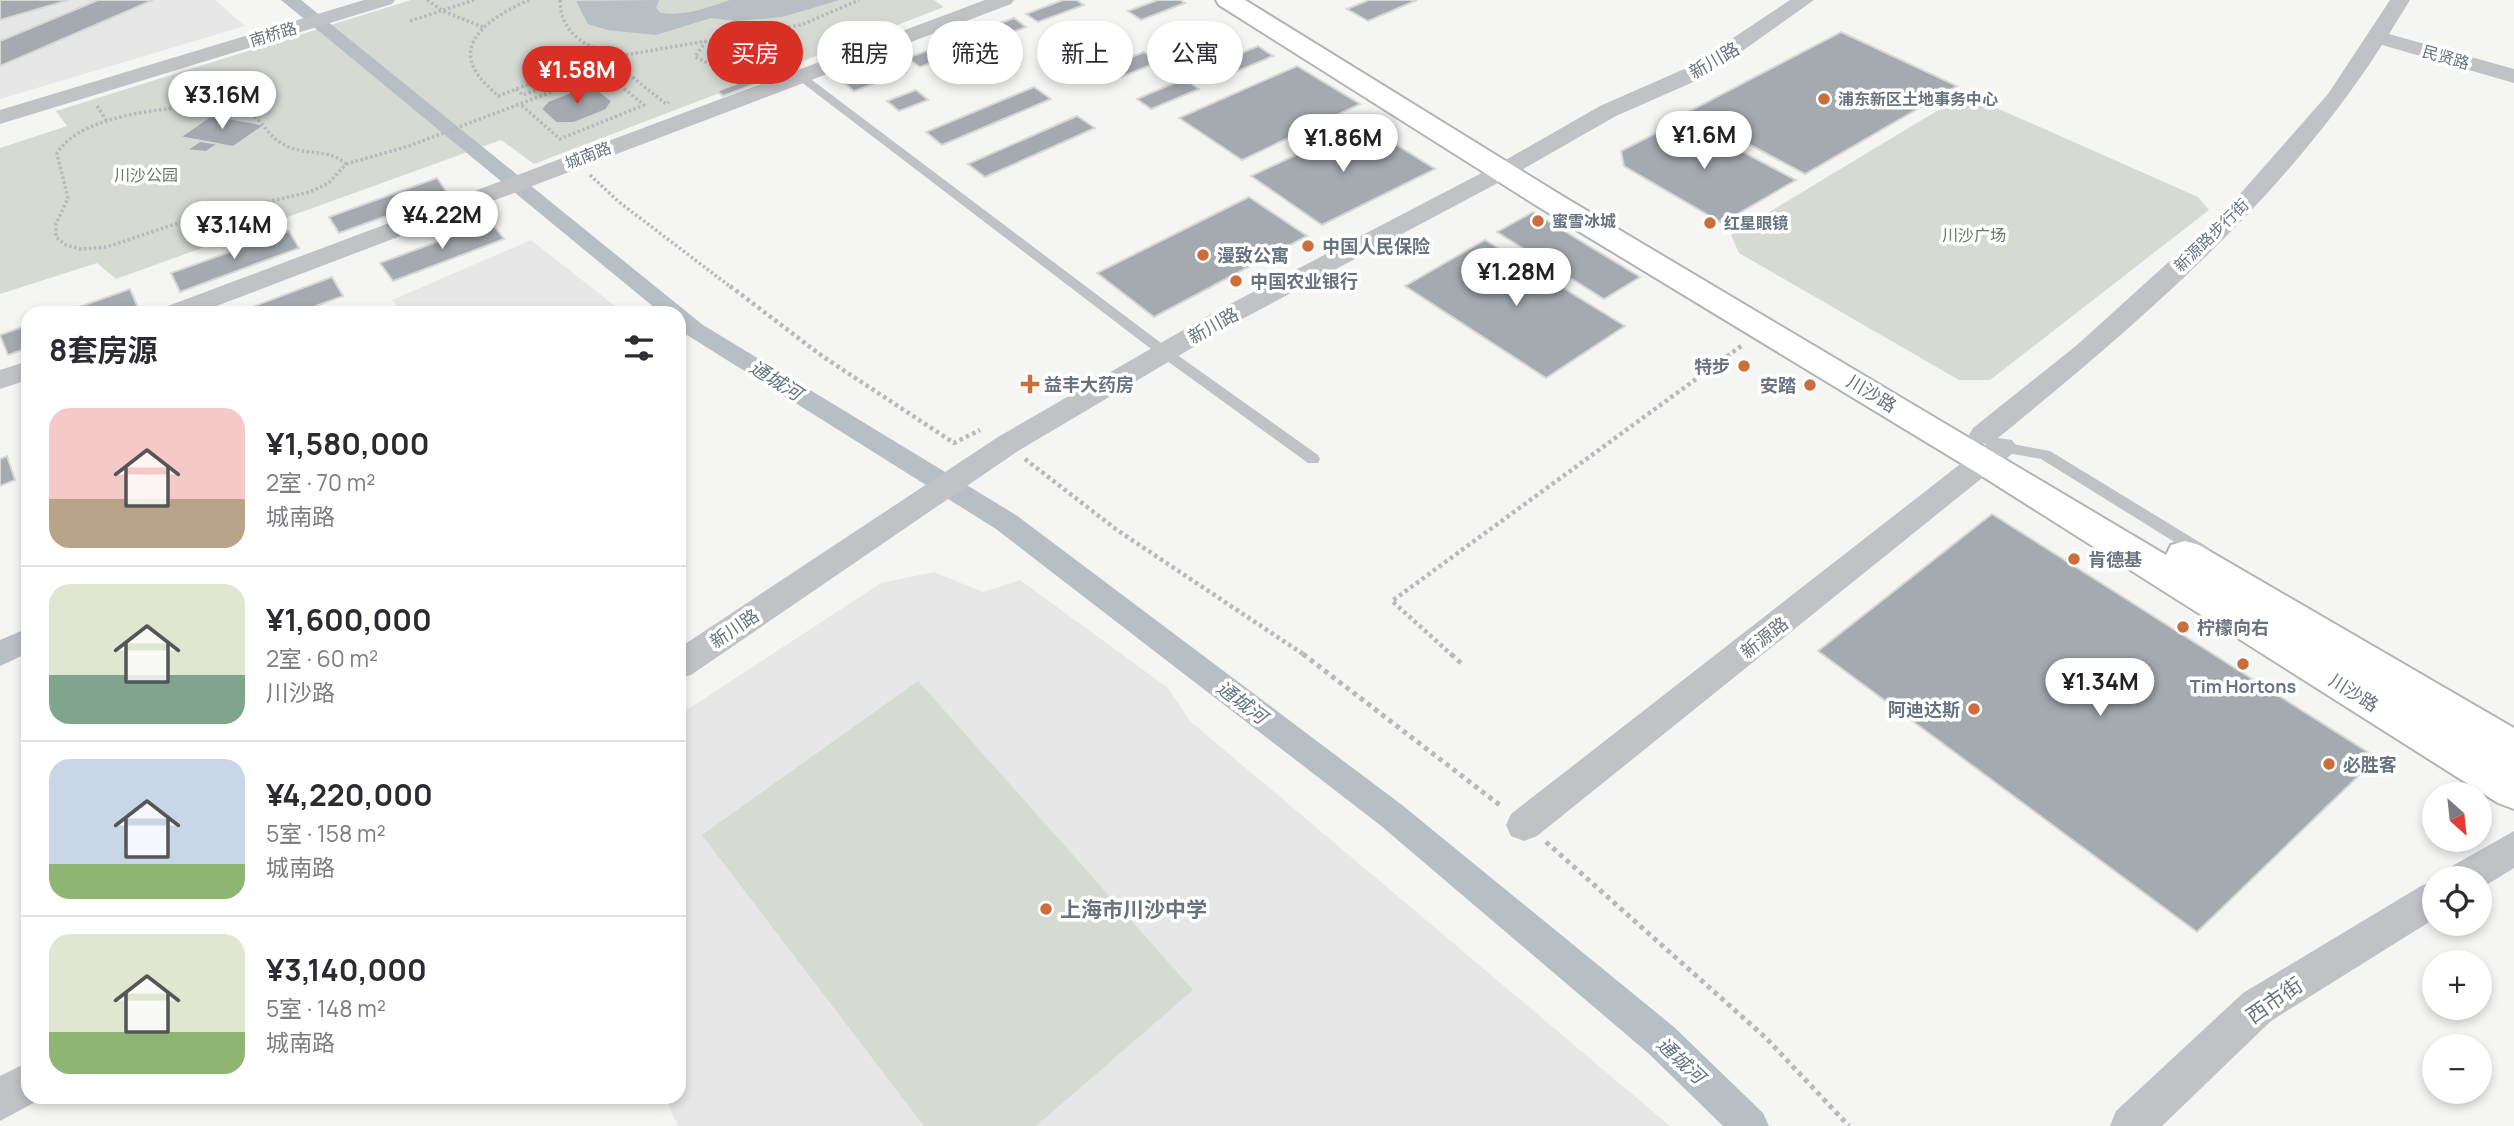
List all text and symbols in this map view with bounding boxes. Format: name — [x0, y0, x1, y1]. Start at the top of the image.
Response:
street label: 南桥路 — [247, 16, 299, 52]
chip: 买房 — [707, 21, 803, 84]
chip: 租房 — [817, 21, 913, 84]
chip: 筛选 — [927, 21, 1023, 84]
chip: 新上 — [1037, 21, 1133, 84]
chip: 公寓 — [1147, 21, 1243, 84]
street label: 新川路 — [1685, 36, 1743, 84]
street label: 民贤路 — [2420, 40, 2472, 74]
pin: ¥1.58M — [520, 46, 634, 106]
text: ¥1.58M — [538, 53, 616, 85]
pin: ¥3.16M — [165, 72, 279, 131]
text: ¥3.16M — [184, 78, 260, 110]
place label: 浦东新区土地事务中心 — [1838, 88, 1998, 110]
marker: 浦东新区土地事务中心 — [1816, 91, 1832, 107]
pin: ¥1.6M — [1655, 111, 1753, 171]
pin: ¥1.86M — [1286, 114, 1400, 174]
text: ¥1.6M — [1672, 118, 1736, 150]
text: ¥1.86M — [1304, 121, 1382, 153]
street label: 城南路 — [562, 136, 614, 174]
park label: 川沙公园 — [114, 164, 178, 186]
pin: ¥4.22M — [385, 191, 499, 251]
street label: 新源路步行街 — [2169, 194, 2253, 276]
text: ¥4.22M — [402, 198, 482, 230]
pin: ¥3.14M — [177, 202, 291, 261]
text: ¥3.14M — [196, 208, 272, 240]
place label: 蜜雪冰城 — [1552, 210, 1616, 232]
place label: 红星眼镜 — [1724, 212, 1788, 234]
marker: 蜜雪冰城 — [1530, 213, 1546, 229]
marker: 红星眼镜 — [1702, 215, 1718, 231]
park label: 川沙广场 — [1942, 224, 2006, 246]
place label: 中国人民保险 — [1322, 234, 1430, 258]
marker: 中国人民保险 — [1300, 238, 1316, 254]
place label: 漫致公寓 — [1217, 243, 1289, 267]
marker: 漫致公寓 — [1195, 247, 1211, 263]
pin: ¥1.28M — [1459, 248, 1573, 308]
text: ¥1.28M — [1477, 255, 1555, 287]
place label: 中国农业银行 — [1250, 269, 1358, 293]
marker: 中国农业银行 — [1228, 273, 1244, 289]
street label: 新川路 — [1184, 301, 1242, 349]
text: 8套房源 — [49, 329, 157, 370]
icon: filters — [620, 329, 658, 367]
water label: 通城河 — [745, 354, 810, 408]
place label: 特步 — [1694, 354, 1730, 378]
marker: 特步 — [1736, 358, 1752, 374]
street label: 川沙路 — [1843, 369, 1901, 417]
place label: 益丰大药房 — [1044, 372, 1134, 396]
place label: 安踏 — [1760, 373, 1796, 397]
marker: 益丰大药房 — [1022, 376, 1038, 392]
marker: 安踏 — [1802, 377, 1818, 393]
text: ¥1,580,000 — [266, 423, 429, 464]
icon: home — [105, 436, 189, 520]
text: 2室 · 70 m² — [266, 466, 375, 498]
text: 城南路 — [266, 500, 335, 532]
place label: 肯德基 — [2088, 547, 2142, 571]
marker: 肯德基 — [2066, 551, 2082, 567]
text: ¥1,600,000 — [266, 599, 432, 640]
street label: 新川路 — [705, 603, 763, 653]
street label: 新源路 — [1735, 611, 1793, 663]
icon: home — [105, 612, 189, 696]
place label: 柠檬向右 — [2197, 615, 2269, 639]
marker: 柠檬向右 — [2175, 619, 2191, 635]
text: 2室 · 60 m² — [266, 642, 378, 674]
marker: Tim Hortons — [2235, 656, 2251, 672]
pin: ¥1.34M — [2043, 658, 2157, 718]
text: ¥1.34M — [2061, 665, 2139, 697]
street label: 川沙路 — [2325, 668, 2383, 716]
water label: 通城河 — [1211, 674, 1276, 732]
place label: Tim Hortons — [2190, 674, 2296, 698]
text: 川沙路 — [266, 676, 335, 708]
place label: 阿迪达斯 — [1888, 697, 1960, 721]
marker: 阿迪达斯 — [1966, 701, 1982, 717]
place label: 必胜客 — [2343, 752, 2397, 776]
marker: 必胜客 — [2321, 756, 2337, 772]
text: ¥4,220,000 — [266, 774, 433, 815]
north arrow — [2422, 782, 2492, 852]
map controls — [2422, 782, 2492, 1104]
icon: home — [105, 787, 189, 871]
text: 5室 · 158 m² — [266, 817, 386, 849]
text: 城南路 — [266, 851, 335, 883]
button: locate — [2422, 866, 2492, 936]
place label: 上海市川沙中学 — [1060, 895, 1207, 923]
marker: 上海市川沙中学 — [1038, 901, 1054, 917]
text: ¥3,140,000 — [266, 949, 427, 990]
button: + — [2422, 950, 2492, 1020]
icon: home — [105, 962, 189, 1046]
street label: 西市街 — [2240, 970, 2308, 1030]
text: 5室 · 148 m² — [266, 992, 386, 1024]
text: 城南路 — [266, 1026, 335, 1058]
water label: 通城河 — [1651, 1031, 1714, 1092]
button: − — [2422, 1034, 2492, 1104]

